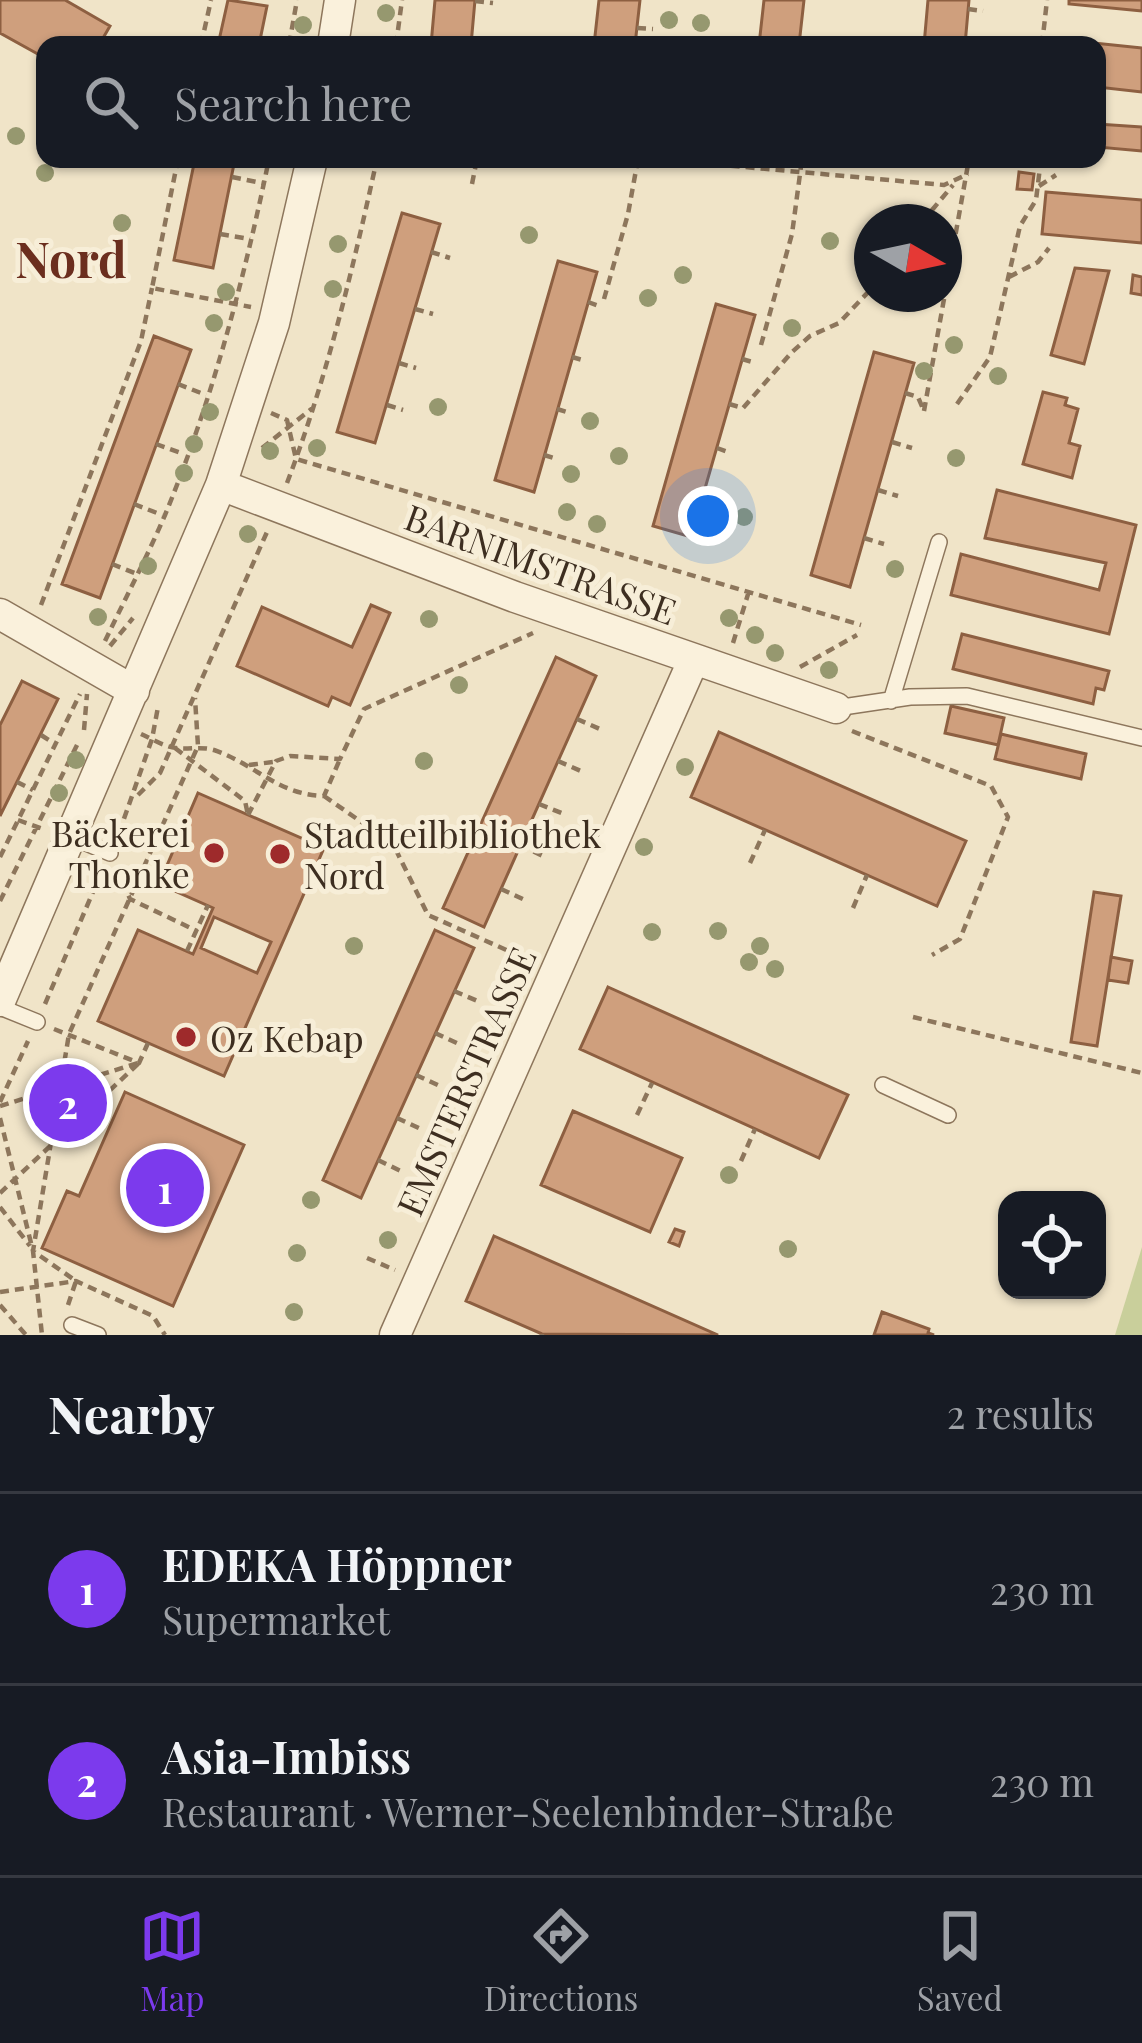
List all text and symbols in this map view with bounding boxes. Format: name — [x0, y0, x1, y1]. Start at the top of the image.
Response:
search box — [36, 36, 1106, 168]
icon: search — [78, 69, 144, 135]
text: Search here — [174, 72, 412, 132]
north arrow — [854, 204, 962, 312]
district label: Nord — [15, 226, 127, 290]
your location — [678, 486, 738, 546]
street label: BARNIMSTRASSE — [399, 492, 683, 634]
place label: Bäckerei Thonke — [51, 808, 190, 897]
place label: Stadtteilbibliothek Nord — [304, 809, 602, 898]
marker: Bäckerei Thonke — [201, 840, 227, 866]
marker: Stadtteilbibliothek Nord — [267, 841, 293, 867]
street label: EMSTERSTRASSE — [384, 939, 546, 1223]
place label: Oz Kebap — [210, 1013, 364, 1061]
marker: Oz Kebap — [173, 1024, 199, 1050]
pin: 2 — [29, 1058, 107, 1148]
pin: 1 — [126, 1143, 204, 1233]
map controls — [998, 1191, 1106, 1299]
button: locate — [998, 1191, 1106, 1299]
text: Nearby — [48, 1379, 214, 1447]
text: 2 results — [947, 1387, 1094, 1439]
text: EDEKA Höppner — [162, 1533, 512, 1593]
text: 1 — [80, 1563, 94, 1615]
text: 230 m — [990, 1563, 1094, 1615]
text: Supermarket — [162, 1593, 390, 1645]
text: Asia-Imbiss — [162, 1725, 411, 1785]
text: 2 — [77, 1755, 97, 1807]
text: 230 m — [990, 1755, 1094, 1807]
text: Restaurant · Werner-Seelenbinder-Straße — [162, 1785, 894, 1837]
tab: Map — [139, 1903, 205, 2019]
tab: Directions — [484, 1903, 638, 2019]
tab: Saved — [917, 1903, 1003, 2019]

